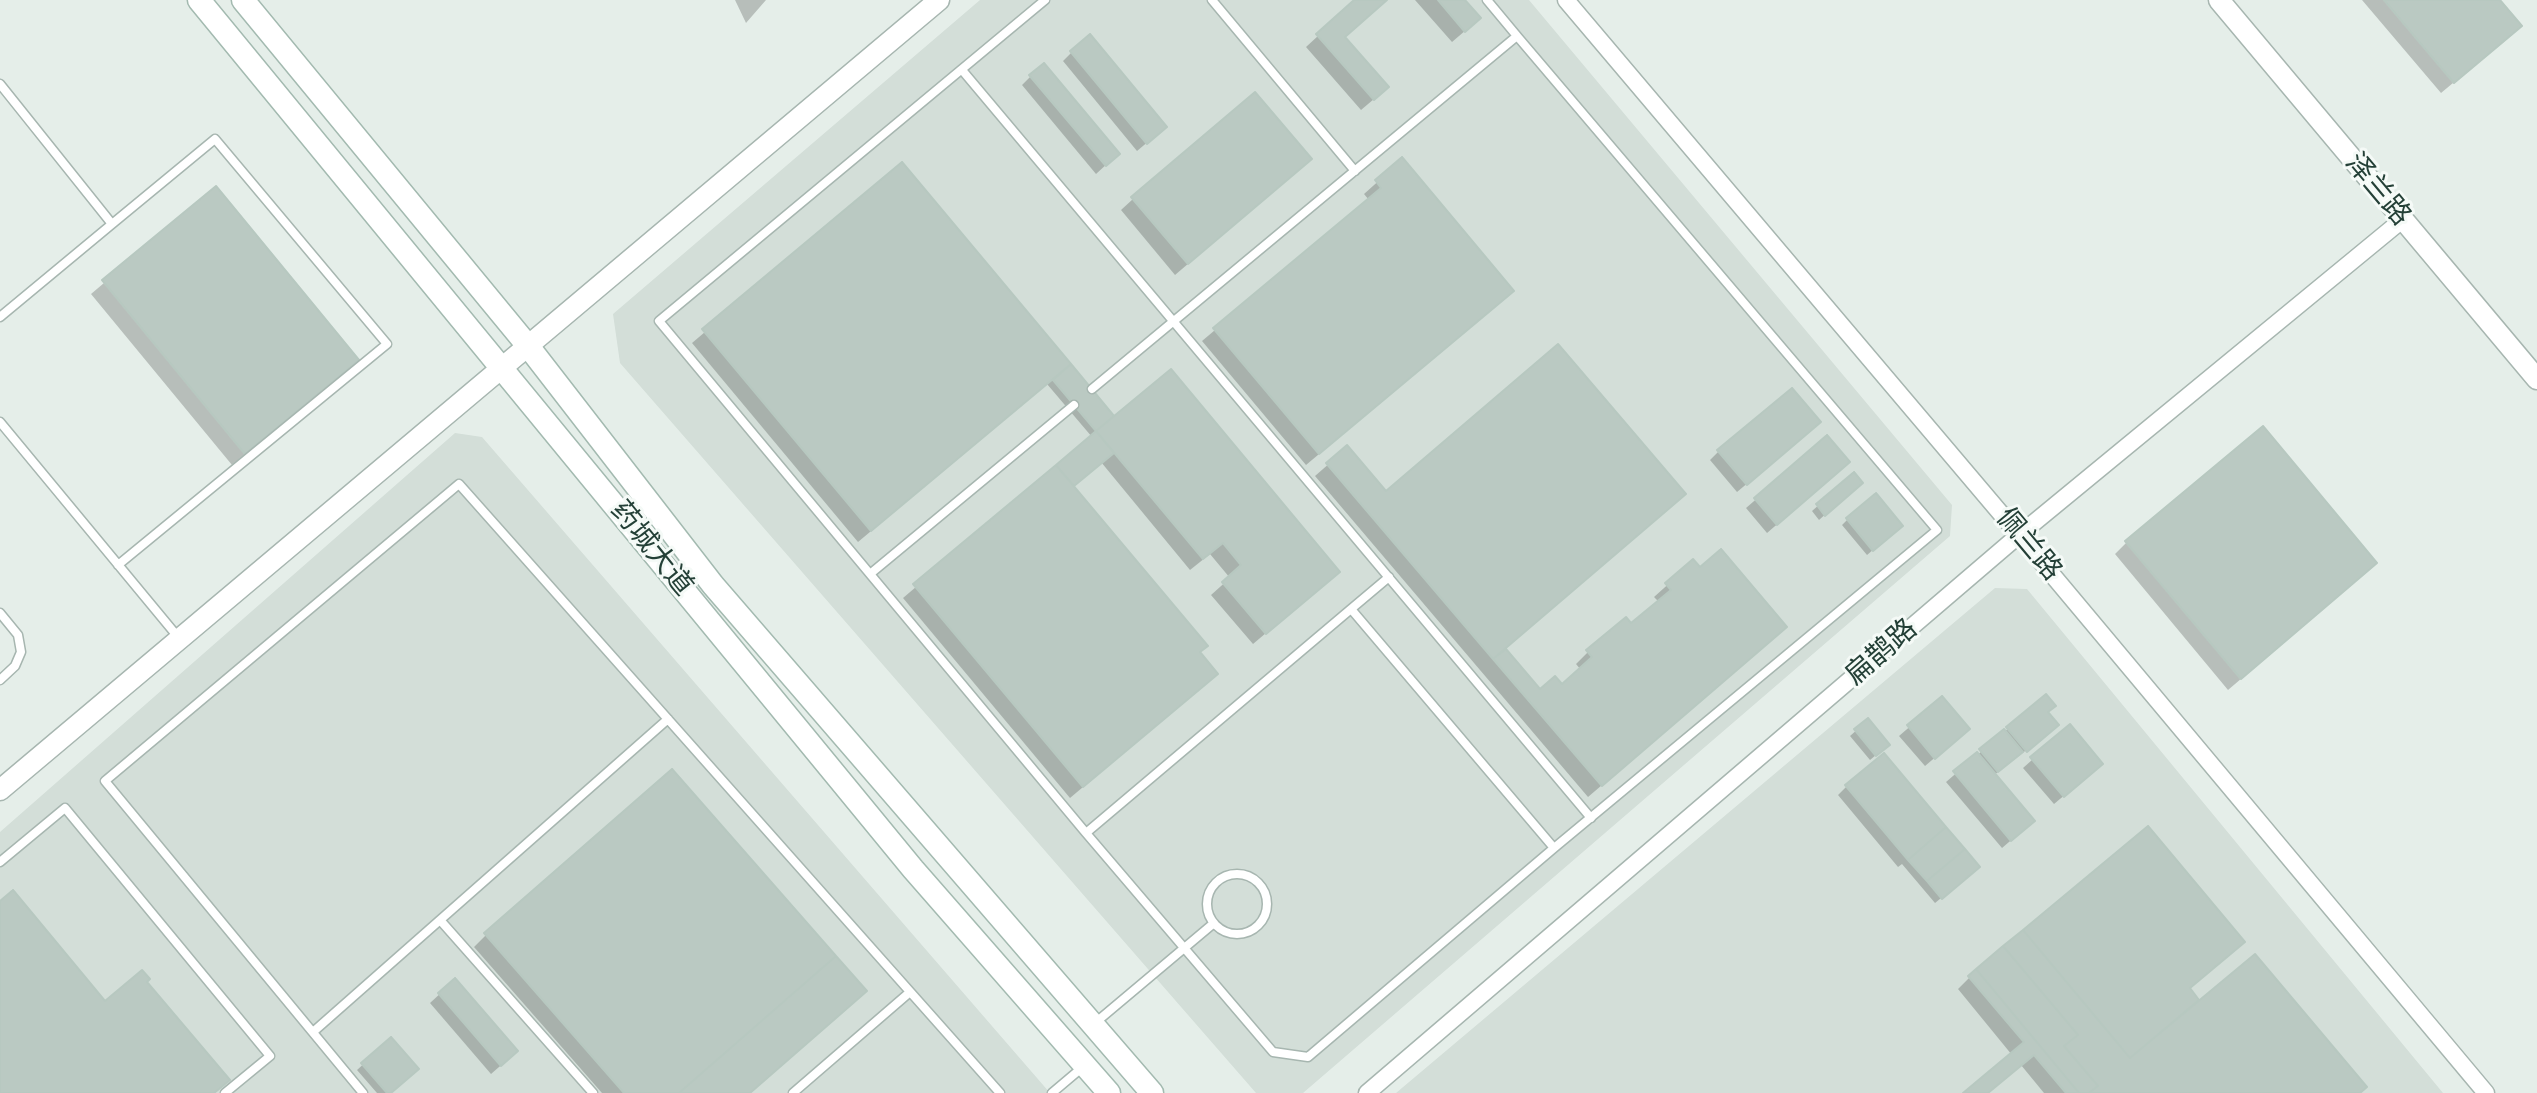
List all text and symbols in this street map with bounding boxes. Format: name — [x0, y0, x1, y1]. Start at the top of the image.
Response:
street label: 泽兰路 — [2337, 147, 2417, 233]
street label: 药城大道 — [603, 495, 699, 603]
street label: 佩兰路 — [1988, 502, 2068, 588]
street label: 扁鹊路 — [1839, 613, 1925, 693]

